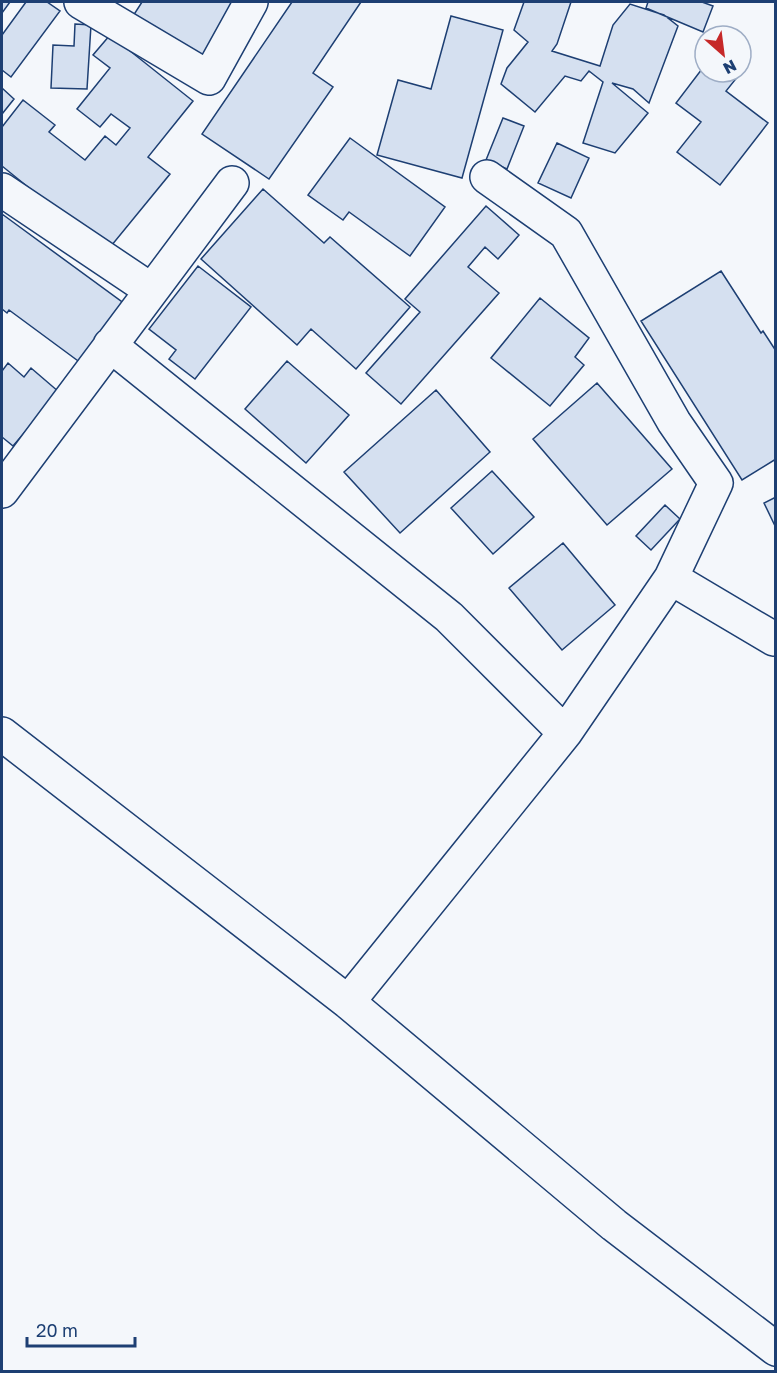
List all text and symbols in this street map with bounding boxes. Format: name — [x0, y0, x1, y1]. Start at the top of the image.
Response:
north arrow — [693, 24, 753, 84]
text: N — [720, 56, 740, 79]
scale bar — [27, 1310, 135, 1348]
text: 20 m — [36, 1319, 78, 1341]

